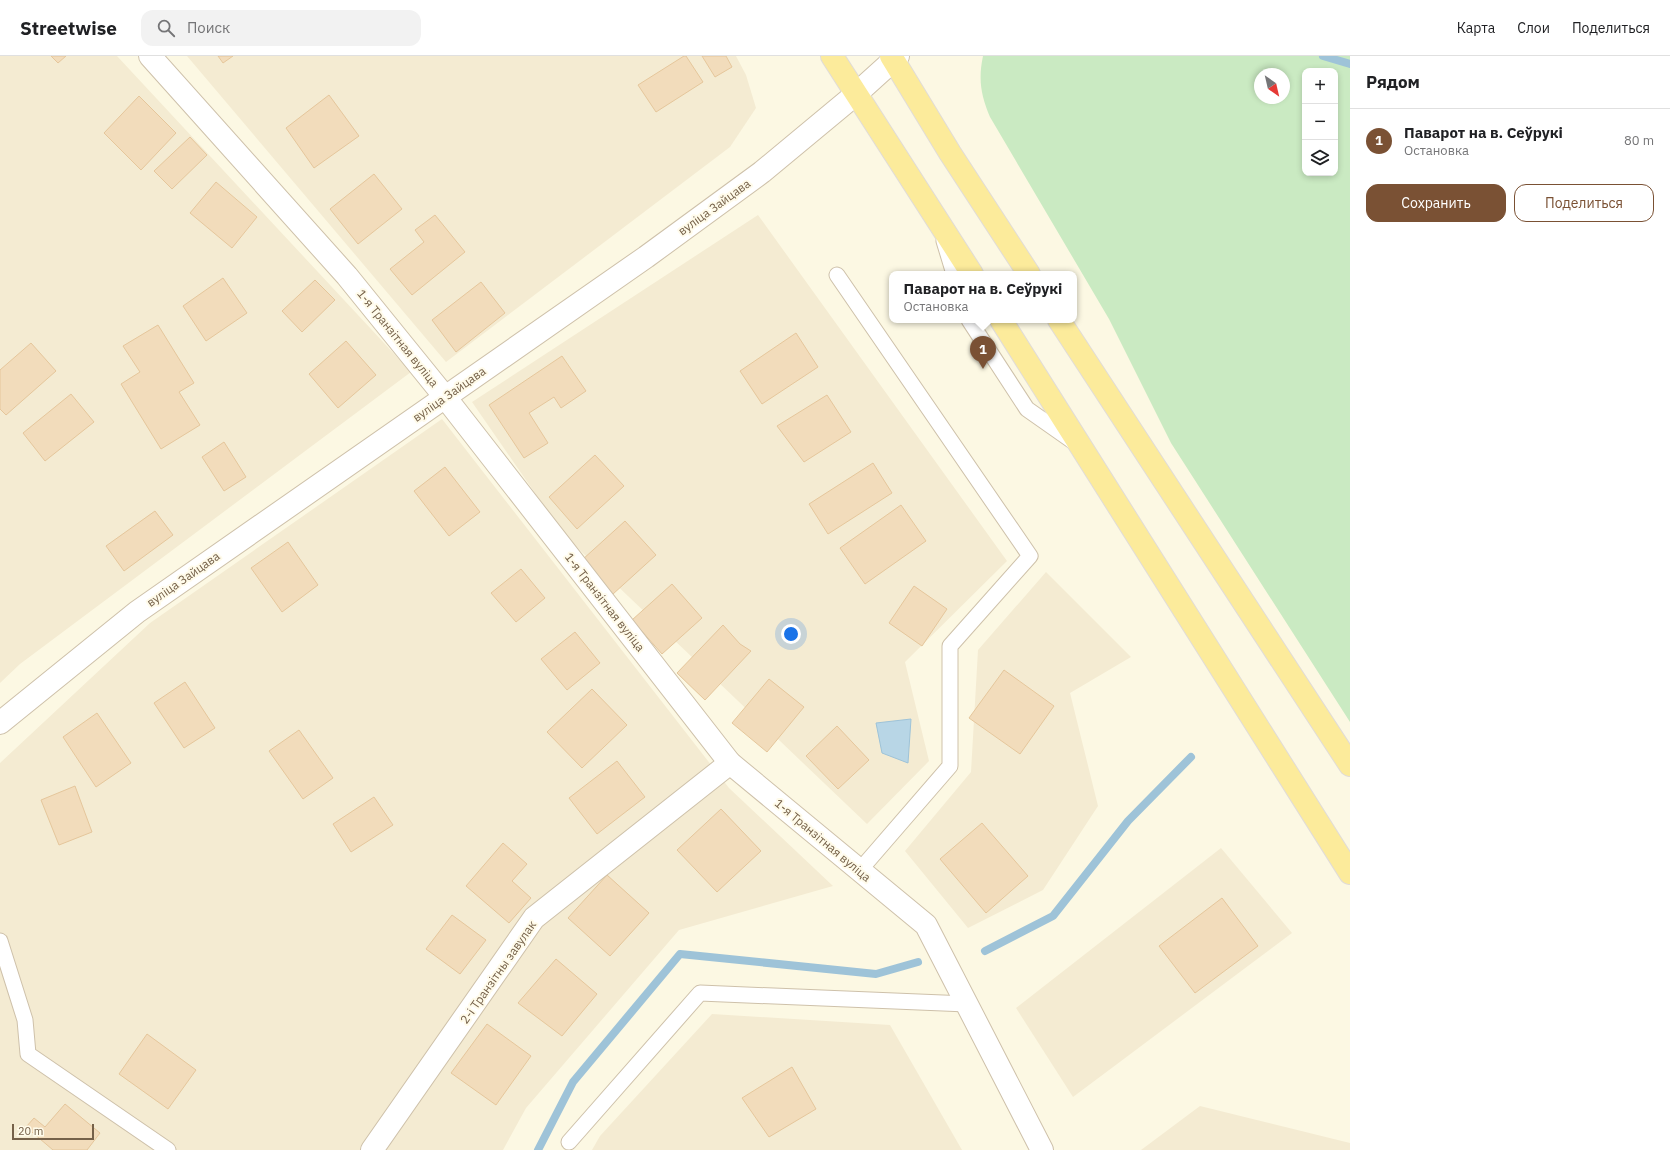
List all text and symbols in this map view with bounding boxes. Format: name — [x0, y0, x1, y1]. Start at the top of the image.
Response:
search box — [141, 10, 421, 46]
text: Streetwise — [20, 16, 117, 40]
icon: search — [155, 17, 177, 39]
text: Поиск — [187, 18, 230, 37]
text: Карта — [1457, 19, 1495, 37]
text: Слои — [1517, 19, 1550, 37]
text: Поделиться — [1572, 19, 1650, 37]
north arrow — [1254, 68, 1290, 104]
map controls — [1302, 68, 1338, 176]
button: + — [1302, 68, 1338, 104]
text: Рядом — [1366, 71, 1420, 93]
button: − — [1302, 104, 1338, 140]
text: Паварот на в. Сеўрукі — [1404, 123, 1563, 142]
text: 1 — [1375, 132, 1383, 149]
text: 80 m — [1624, 132, 1654, 149]
button: layers — [1302, 140, 1338, 176]
text: Остановка — [1404, 142, 1469, 159]
street label: вуліца Зайцава — [675, 175, 754, 238]
button: Сохранить — [1366, 184, 1506, 222]
button: Поделиться — [1514, 184, 1654, 222]
popup — [889, 271, 1077, 323]
text: Паварот на в. Сеўрукі — [904, 279, 1062, 298]
street label: 1-я Транзітная вуліца — [354, 286, 442, 390]
text: Остановка — [904, 298, 968, 315]
pin: 1 — [970, 336, 996, 369]
street label: вуліца Зайцава — [410, 363, 489, 425]
street label: вуліца Зайцава — [144, 548, 223, 610]
street label: 1-я Транзітная вуліца — [562, 550, 649, 655]
your location — [781, 624, 801, 644]
street label: 1-я Транзітная вуліца — [772, 795, 875, 885]
street label: 2-і Транзітны завулак — [457, 917, 539, 1026]
scale bar — [12, 1122, 94, 1141]
text: 20 m — [18, 1124, 43, 1138]

